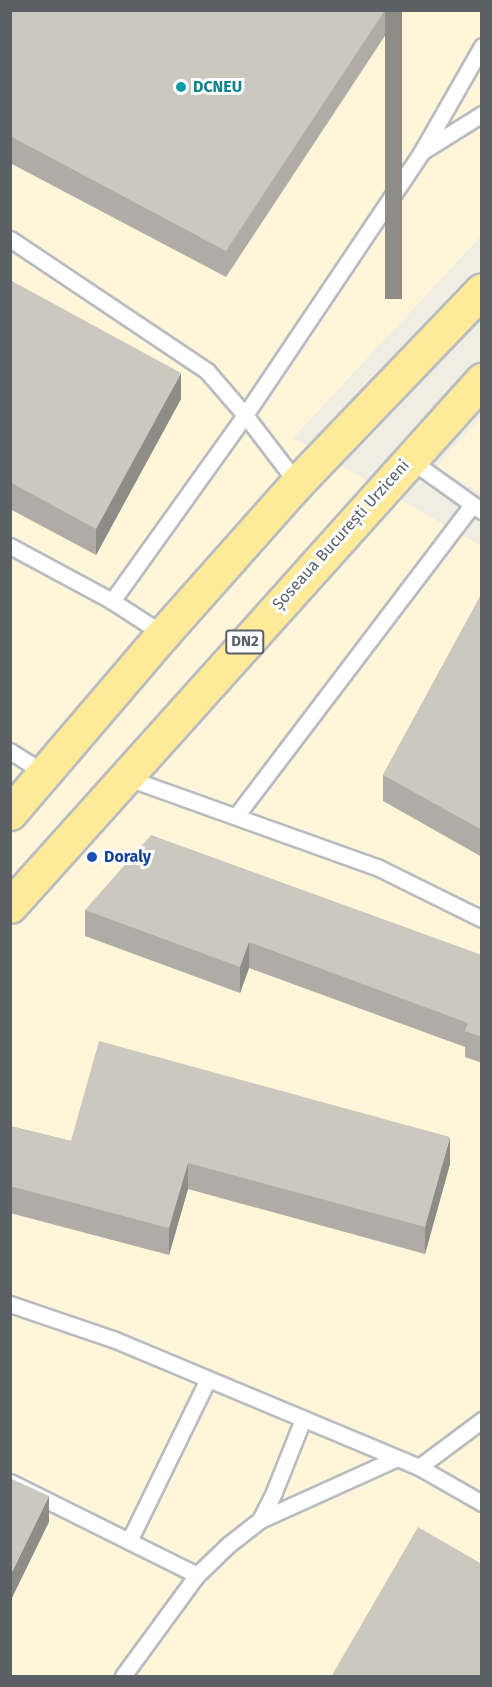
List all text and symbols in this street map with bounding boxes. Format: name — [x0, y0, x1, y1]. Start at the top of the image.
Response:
place label: DCNEU — [193, 77, 242, 97]
marker: DCNEU — [174, 80, 188, 94]
street label: Șoseaua București Urziceni — [269, 456, 413, 614]
road number: DN2 — [224, 630, 266, 654]
place label: Doraly — [104, 847, 151, 867]
marker: Doraly — [85, 850, 99, 864]

